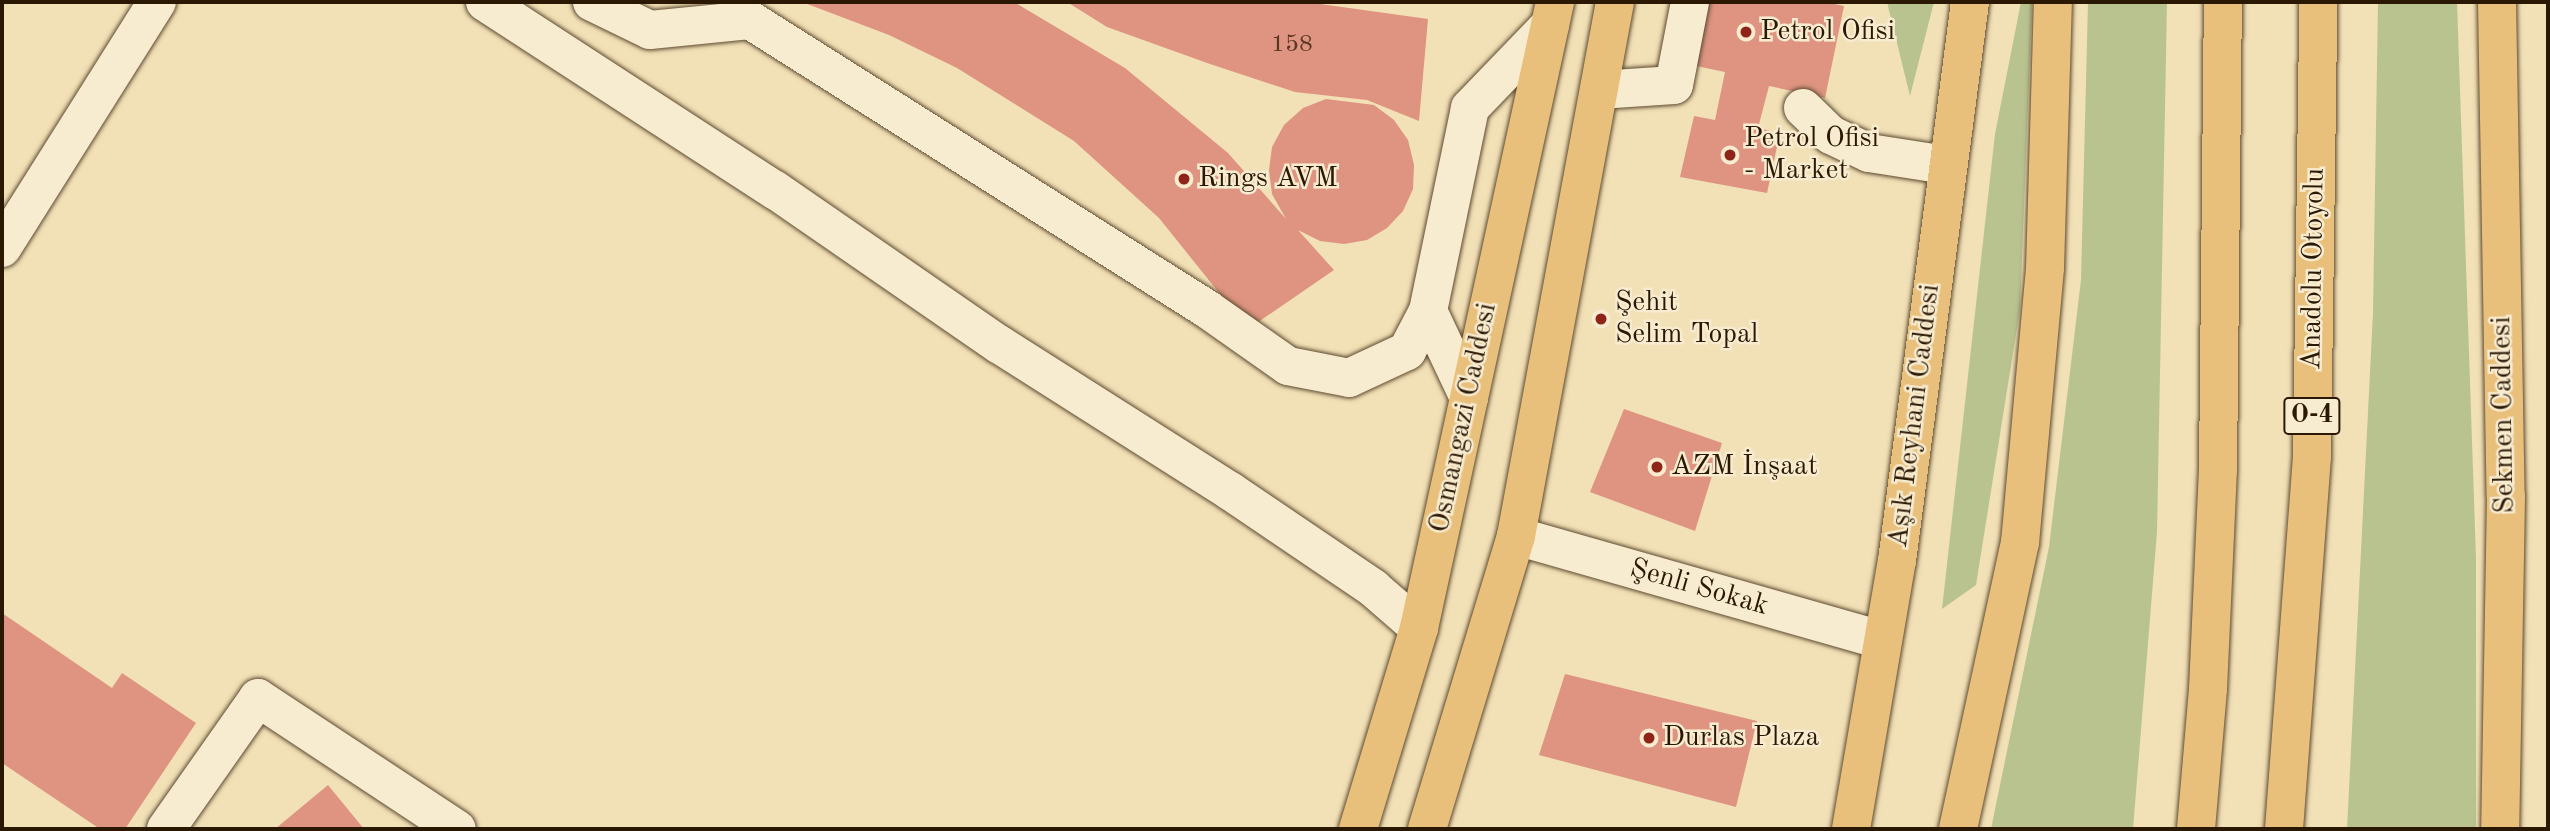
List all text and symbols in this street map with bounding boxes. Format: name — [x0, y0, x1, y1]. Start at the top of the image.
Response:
place label: Petrol Ofisi — [1760, 15, 1895, 49]
marker: Petrol Ofisi — [1738, 24, 1754, 40]
house number: 158 — [1271, 32, 1313, 60]
place label: Petrol Ofisi - Market — [1744, 122, 1879, 188]
marker: Petrol Ofisi - Market — [1722, 147, 1738, 163]
place label: Rings AVM — [1198, 162, 1338, 196]
street label: Anadolu Otoyolu — [2295, 168, 2333, 370]
marker: Rings AVM — [1176, 171, 1192, 187]
street label: Aşık Reyhani Caddesi — [1882, 282, 1948, 550]
place label: Şehit Selim Topal — [1615, 286, 1758, 352]
street label: Osmangazi Caddesi — [1423, 300, 1505, 536]
marker: Şehit Selim Topal — [1593, 311, 1609, 327]
street label: Sekmen Caddesi — [2485, 316, 2523, 514]
road number: O-4 — [2282, 394, 2342, 438]
place label: AZM İnşaat — [1671, 450, 1818, 484]
marker: AZM İnşaat — [1649, 459, 1665, 475]
street label: Şenli Sokak — [1626, 552, 1772, 624]
place label: Durlas Plaza — [1663, 721, 1819, 755]
marker: Durlas Plaza — [1641, 730, 1657, 746]

